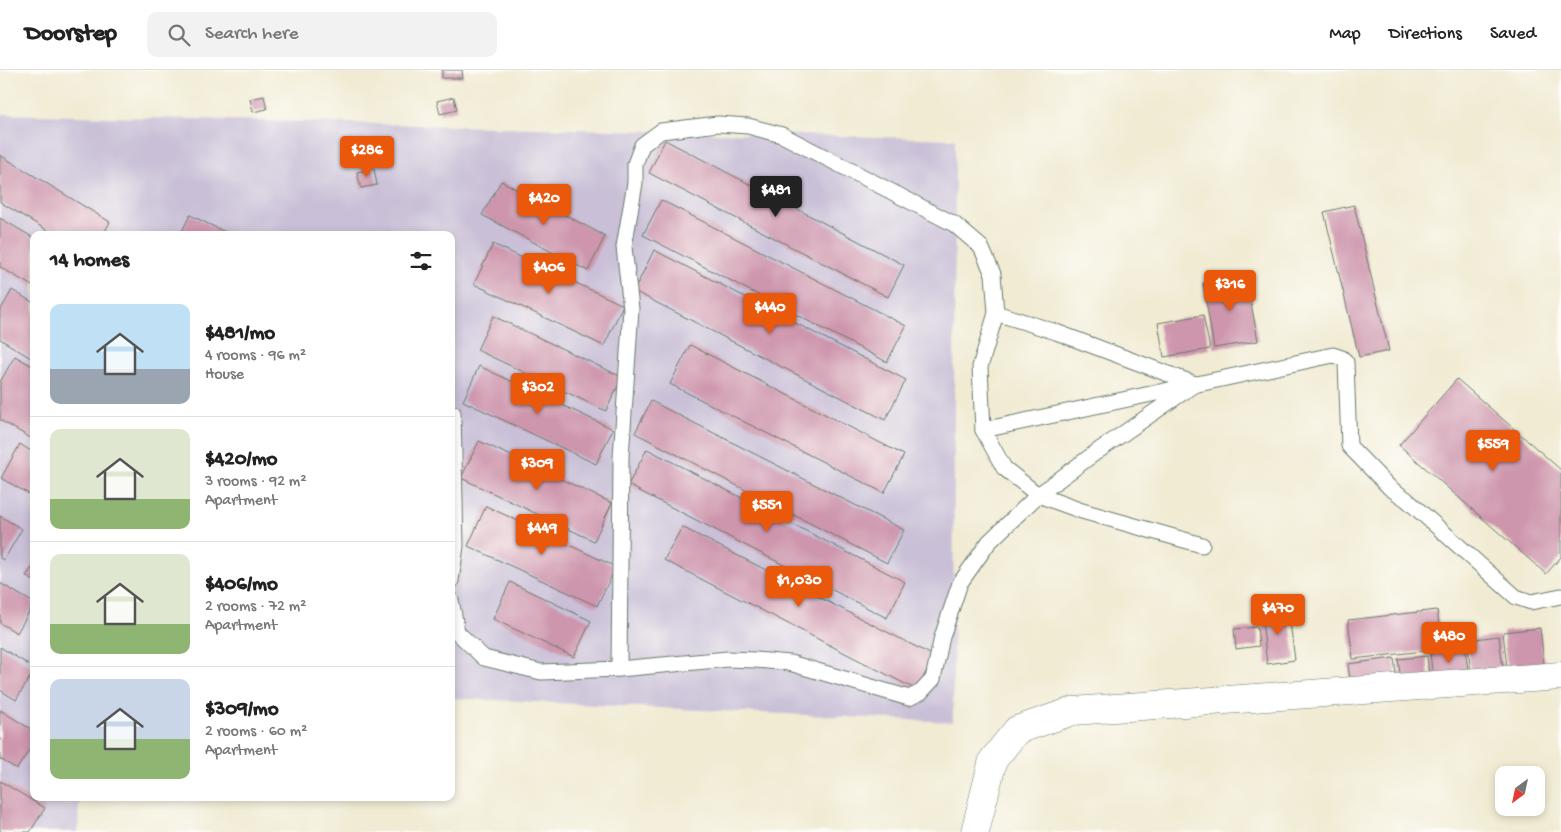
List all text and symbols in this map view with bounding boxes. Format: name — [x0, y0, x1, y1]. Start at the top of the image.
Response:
search box — [147, 12, 497, 57]
text: Doorstep — [25, 20, 117, 49]
icon: search — [165, 21, 193, 49]
text: Search here — [205, 23, 299, 46]
text: Map — [1329, 24, 1361, 45]
text: Directions — [1389, 24, 1462, 45]
text: Saved — [1490, 24, 1536, 45]
pin: $286 — [337, 136, 397, 178]
text: $286 — [351, 142, 383, 161]
pin: $481 — [746, 176, 806, 218]
text: $481 — [761, 182, 791, 201]
pin: $420 — [514, 184, 574, 226]
text: $420 — [528, 190, 560, 209]
icon: filters — [407, 247, 435, 275]
text: 14 homes — [50, 249, 129, 274]
pin: $406 — [519, 252, 579, 295]
text: $406 — [533, 259, 565, 278]
pin: $316 — [1200, 270, 1260, 312]
text: $316 — [1215, 276, 1245, 295]
pin: $440 — [740, 292, 800, 335]
text: $440 — [754, 299, 786, 318]
text: $481/mo — [205, 322, 275, 347]
icon: home — [90, 324, 150, 384]
text: 4 rooms · 96 m² — [205, 347, 306, 366]
text: House — [205, 366, 244, 385]
pin: $302 — [508, 372, 568, 415]
text: $302 — [522, 379, 554, 398]
pin: $559 — [1463, 430, 1523, 472]
text: $559 — [1477, 436, 1509, 455]
text: $420/mo — [205, 448, 277, 473]
pin: $309 — [507, 448, 567, 491]
icon: home — [90, 449, 150, 509]
text: $309 — [521, 455, 553, 474]
text: 3 rooms · 92 m² — [205, 473, 307, 492]
pin: $551 — [737, 490, 797, 533]
text: Apartment — [205, 492, 277, 511]
text: $551 — [752, 497, 782, 516]
pin: $449 — [512, 514, 572, 556]
text: $449 — [527, 520, 557, 539]
pin: $1,030 — [758, 566, 840, 608]
text: $1,030 — [776, 572, 822, 591]
text: $406/mo — [205, 573, 278, 598]
icon: home — [90, 574, 150, 634]
pin: $470 — [1248, 594, 1308, 636]
text: 2 rooms · 72 m² — [205, 598, 306, 617]
text: $470 — [1262, 600, 1294, 619]
text: Apartment — [205, 617, 277, 636]
pin: $480 — [1419, 622, 1479, 664]
text: $480 — [1433, 628, 1465, 647]
text: $309/mo — [205, 698, 279, 723]
icon: home — [90, 699, 150, 759]
text: 2 rooms · 60 m² — [205, 723, 307, 742]
text: Apartment — [205, 742, 277, 761]
north arrow — [1495, 766, 1545, 816]
map controls — [1495, 766, 1545, 816]

